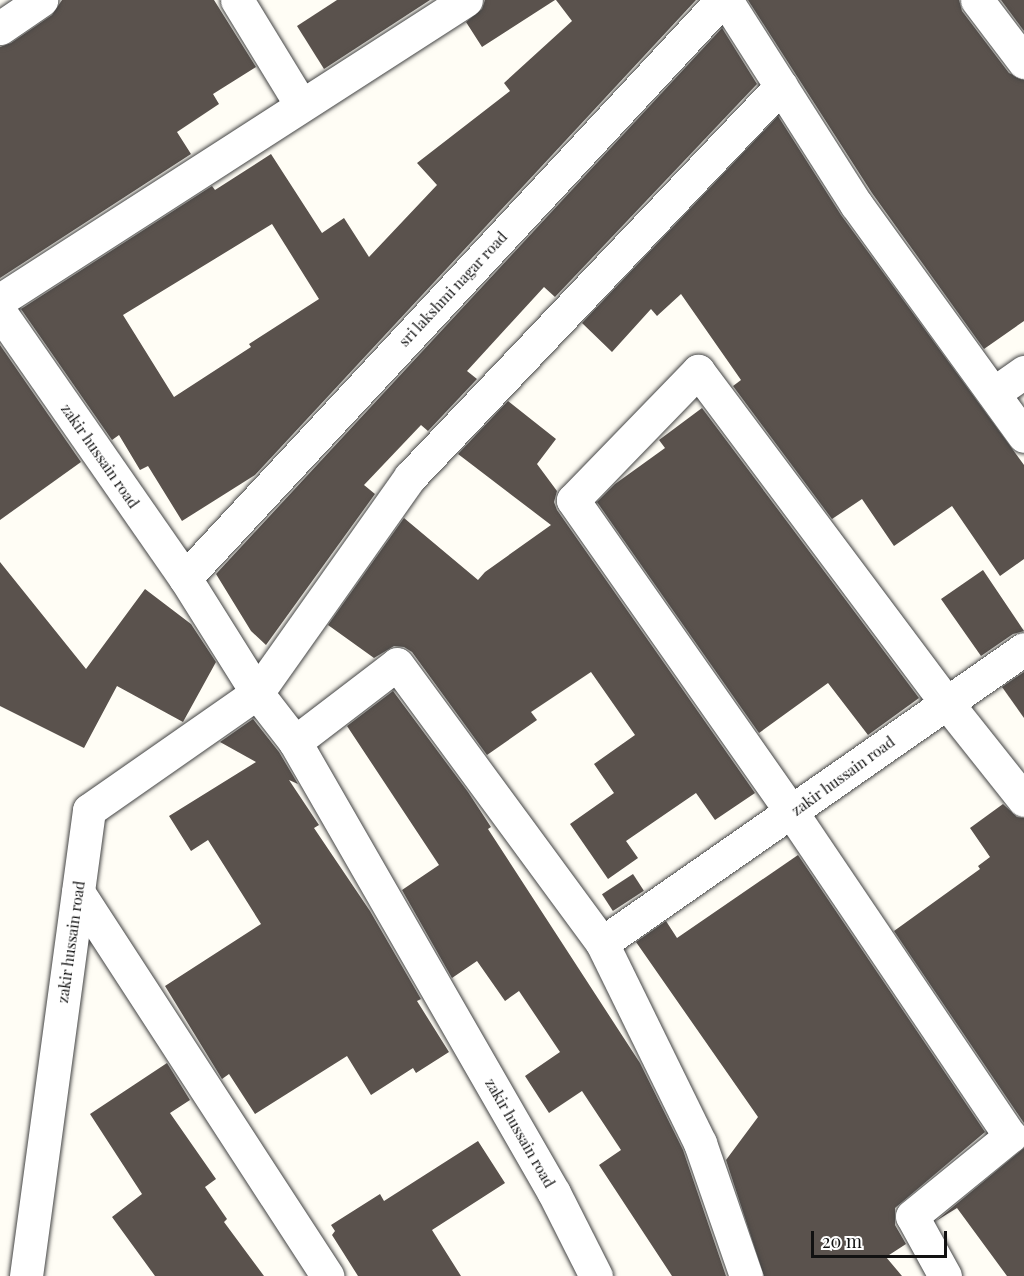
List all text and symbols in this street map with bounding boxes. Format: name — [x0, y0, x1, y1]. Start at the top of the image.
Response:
street label: sri lakshmi nagar road — [395, 228, 511, 350]
street label: zakir hussain road — [57, 400, 143, 512]
street label: zakir hussain road — [788, 732, 898, 820]
street label: zakir hussain road — [53, 879, 89, 1005]
street label: zakir hussain road — [481, 1075, 559, 1191]
scale bar — [814, 1219, 950, 1257]
text: 20 m — [822, 1229, 862, 1253]

